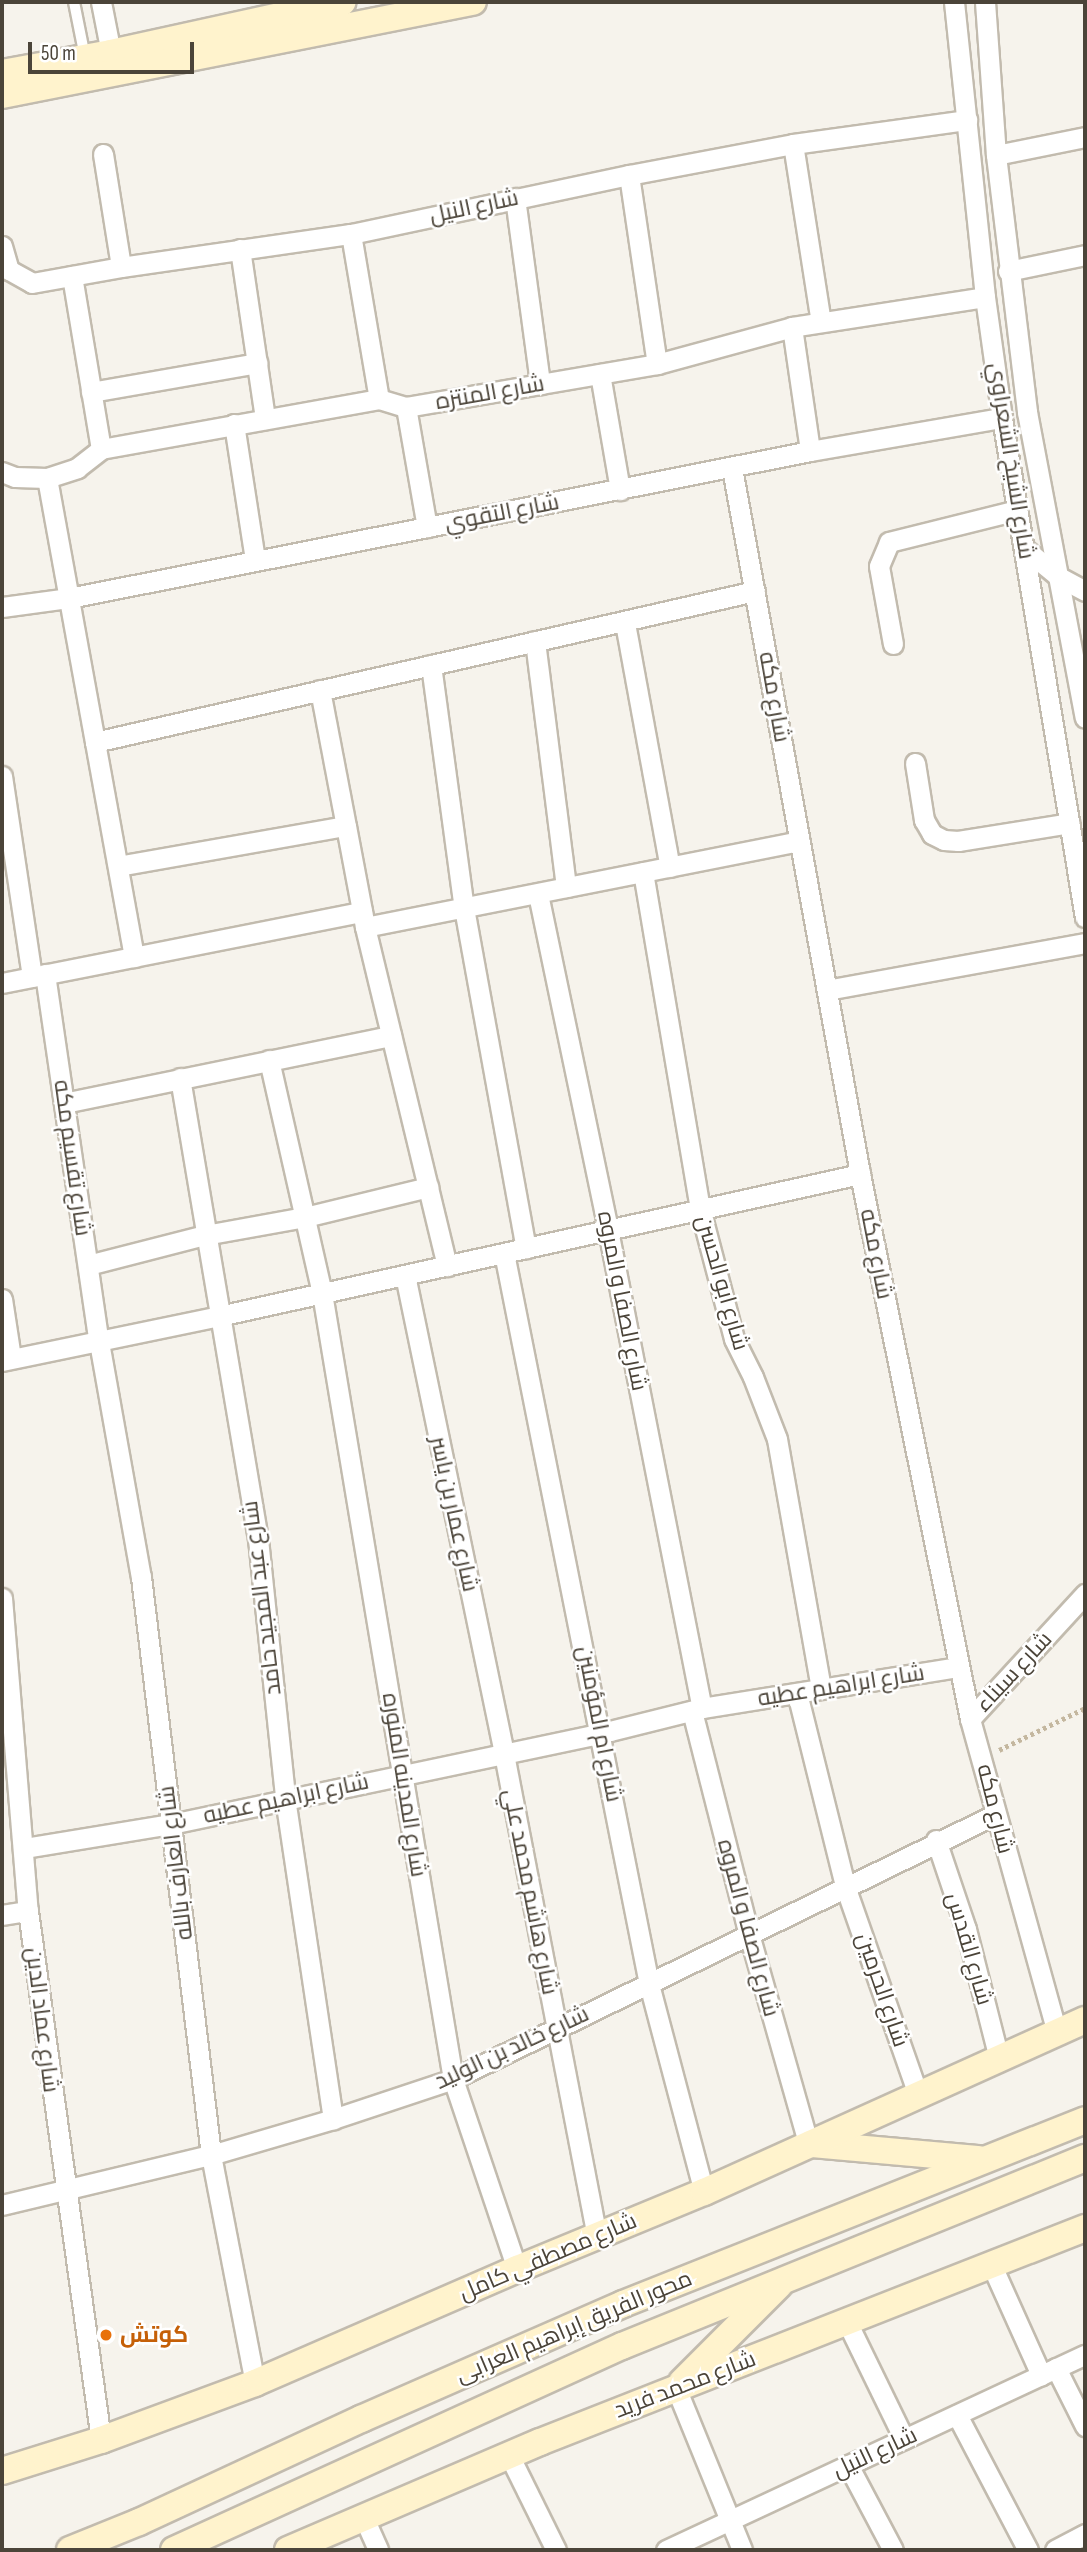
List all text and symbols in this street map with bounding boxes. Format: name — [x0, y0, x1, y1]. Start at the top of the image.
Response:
scale bar — [32, 28, 198, 72]
text: 50 m — [41, 41, 76, 66]
street label: شارع النيل — [427, 184, 521, 230]
street label: شارع الشيخ الشعراوي — [982, 361, 1040, 561]
street label: شارع المنتزه — [433, 370, 547, 416]
street label: شارع التقوي — [442, 488, 562, 538]
street label: شارع مكه — [752, 650, 796, 744]
street label: شارع تقسيم مكه — [47, 1078, 97, 1238]
street label: شارع مكه — [854, 1207, 898, 1301]
street label: شارع الصفا و المروه — [591, 1209, 653, 1393]
street label: شارع ابو الحسن — [690, 1212, 754, 1354]
street label: شارع عمار بن ياسر — [424, 1434, 484, 1594]
street label: شارع عبد المجيد حامد — [236, 1499, 288, 1697]
street label: شارع سيناء — [970, 1626, 1058, 1718]
street label: شارع ام المؤمنين — [570, 1644, 628, 1804]
street label: شارع ابراهيم عطيه — [756, 1659, 926, 1713]
street label: شارع المدينه المنوره — [376, 1691, 432, 1879]
street label: شارع مكه — [971, 1761, 1019, 1857]
street label: شارع ابراهيم عطيه — [201, 1768, 371, 1830]
street label: شارع العارف بالله — [153, 1784, 199, 1942]
street label: شارع هاشم محمد علي — [497, 1787, 563, 1997]
street label: شارع الصفا و المروه — [711, 1836, 785, 2020]
street label: شارع القدس — [940, 1890, 998, 2008]
street label: شارع الحرمين — [850, 1929, 914, 2051]
street label: شارع عماد الدين — [19, 1946, 65, 2094]
street label: شارع خالد بن الوليد — [430, 2000, 594, 2096]
street label: شارع مصطفي كامل — [455, 2207, 641, 2307]
street label: محور الفريق إبراهيم العرابى — [452, 2265, 696, 2389]
place label: كوتش — [120, 2321, 188, 2349]
marker: كوتش — [98, 2327, 114, 2343]
street label: شارع محمد فريد — [610, 2345, 760, 2425]
street label: شارع النيل — [828, 2421, 922, 2485]

